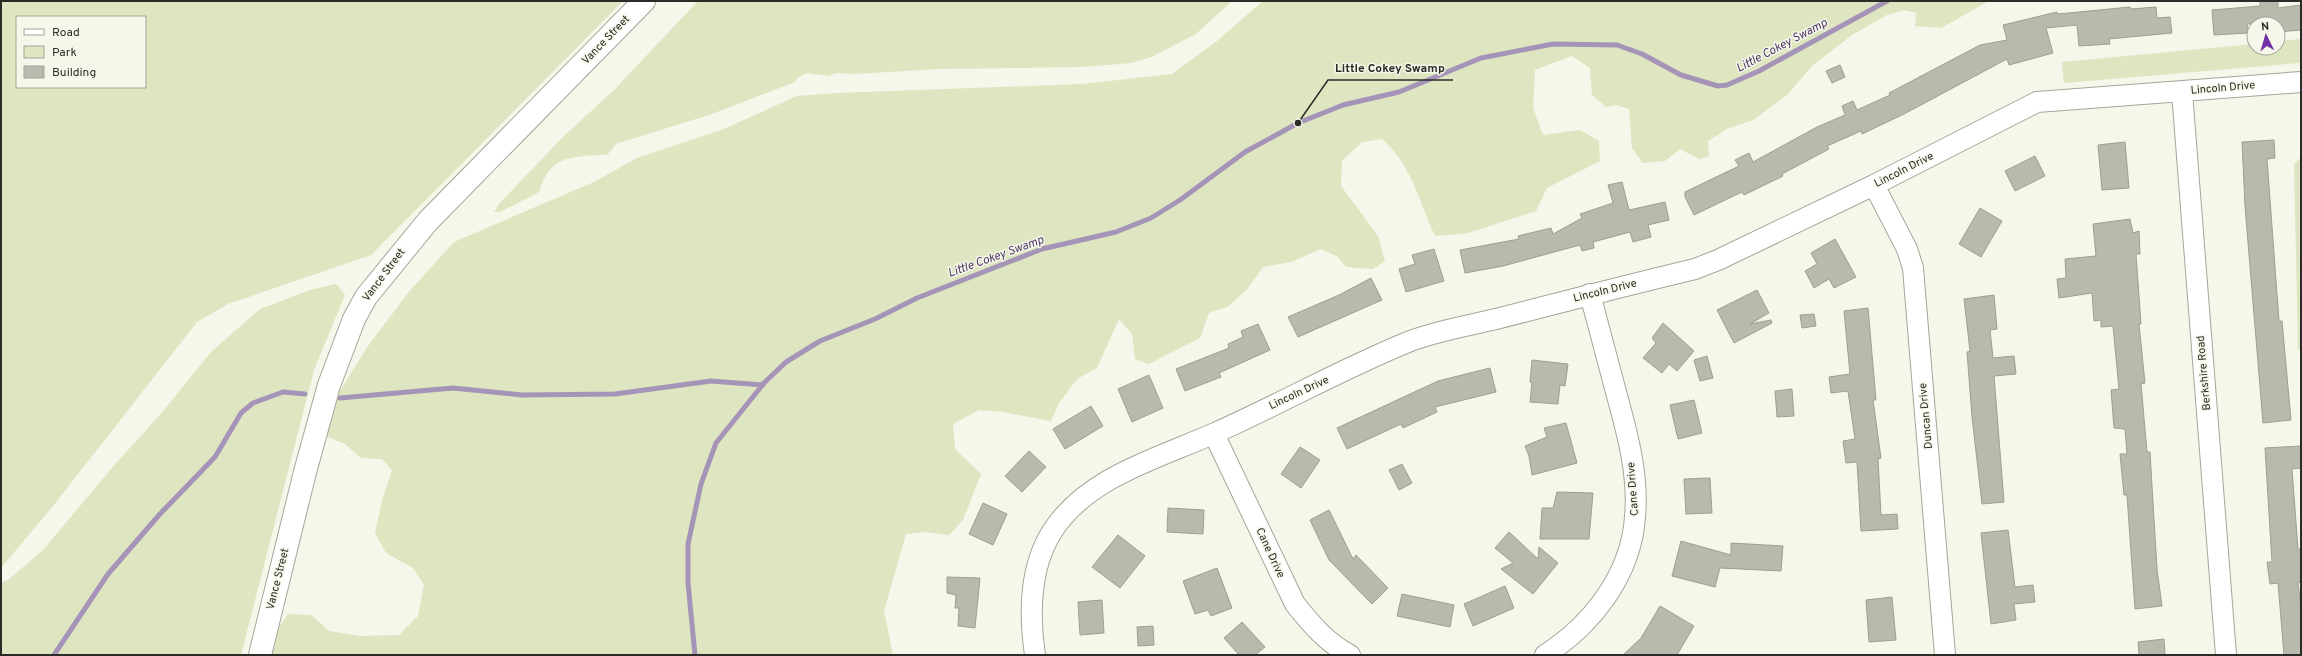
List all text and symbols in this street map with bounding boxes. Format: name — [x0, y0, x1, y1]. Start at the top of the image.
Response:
street label: Vance Street — [579, 12, 633, 68]
water label: Little Cokey Swamp — [1734, 15, 1831, 77]
legend — [16, 16, 146, 88]
north arrow — [2246, 16, 2286, 56]
text: N — [2261, 20, 2270, 34]
text: Road — [52, 25, 80, 41]
text: Park — [52, 45, 77, 61]
callout: Little Cokey Swamp — [1328, 56, 1453, 80]
text: Little Cokey Swamp — [1335, 61, 1445, 77]
text: Building — [52, 65, 96, 81]
street label: Lincoln Drive — [2190, 78, 2256, 98]
street label: Lincoln Drive — [1872, 149, 1936, 191]
water label: Little Cokey Swamp — [946, 232, 1047, 282]
street label: Vance Street — [359, 246, 409, 304]
street label: Lincoln Drive — [1572, 276, 1638, 306]
street label: Berkshire Road — [2194, 335, 2214, 411]
street label: Lincoln Drive — [1267, 373, 1331, 413]
street label: Duncan Drive — [1916, 382, 1936, 450]
street label: Cane Drive — [1624, 462, 1642, 516]
street label: Cane Drive — [1252, 526, 1288, 580]
street label: Vance Street — [264, 547, 292, 611]

